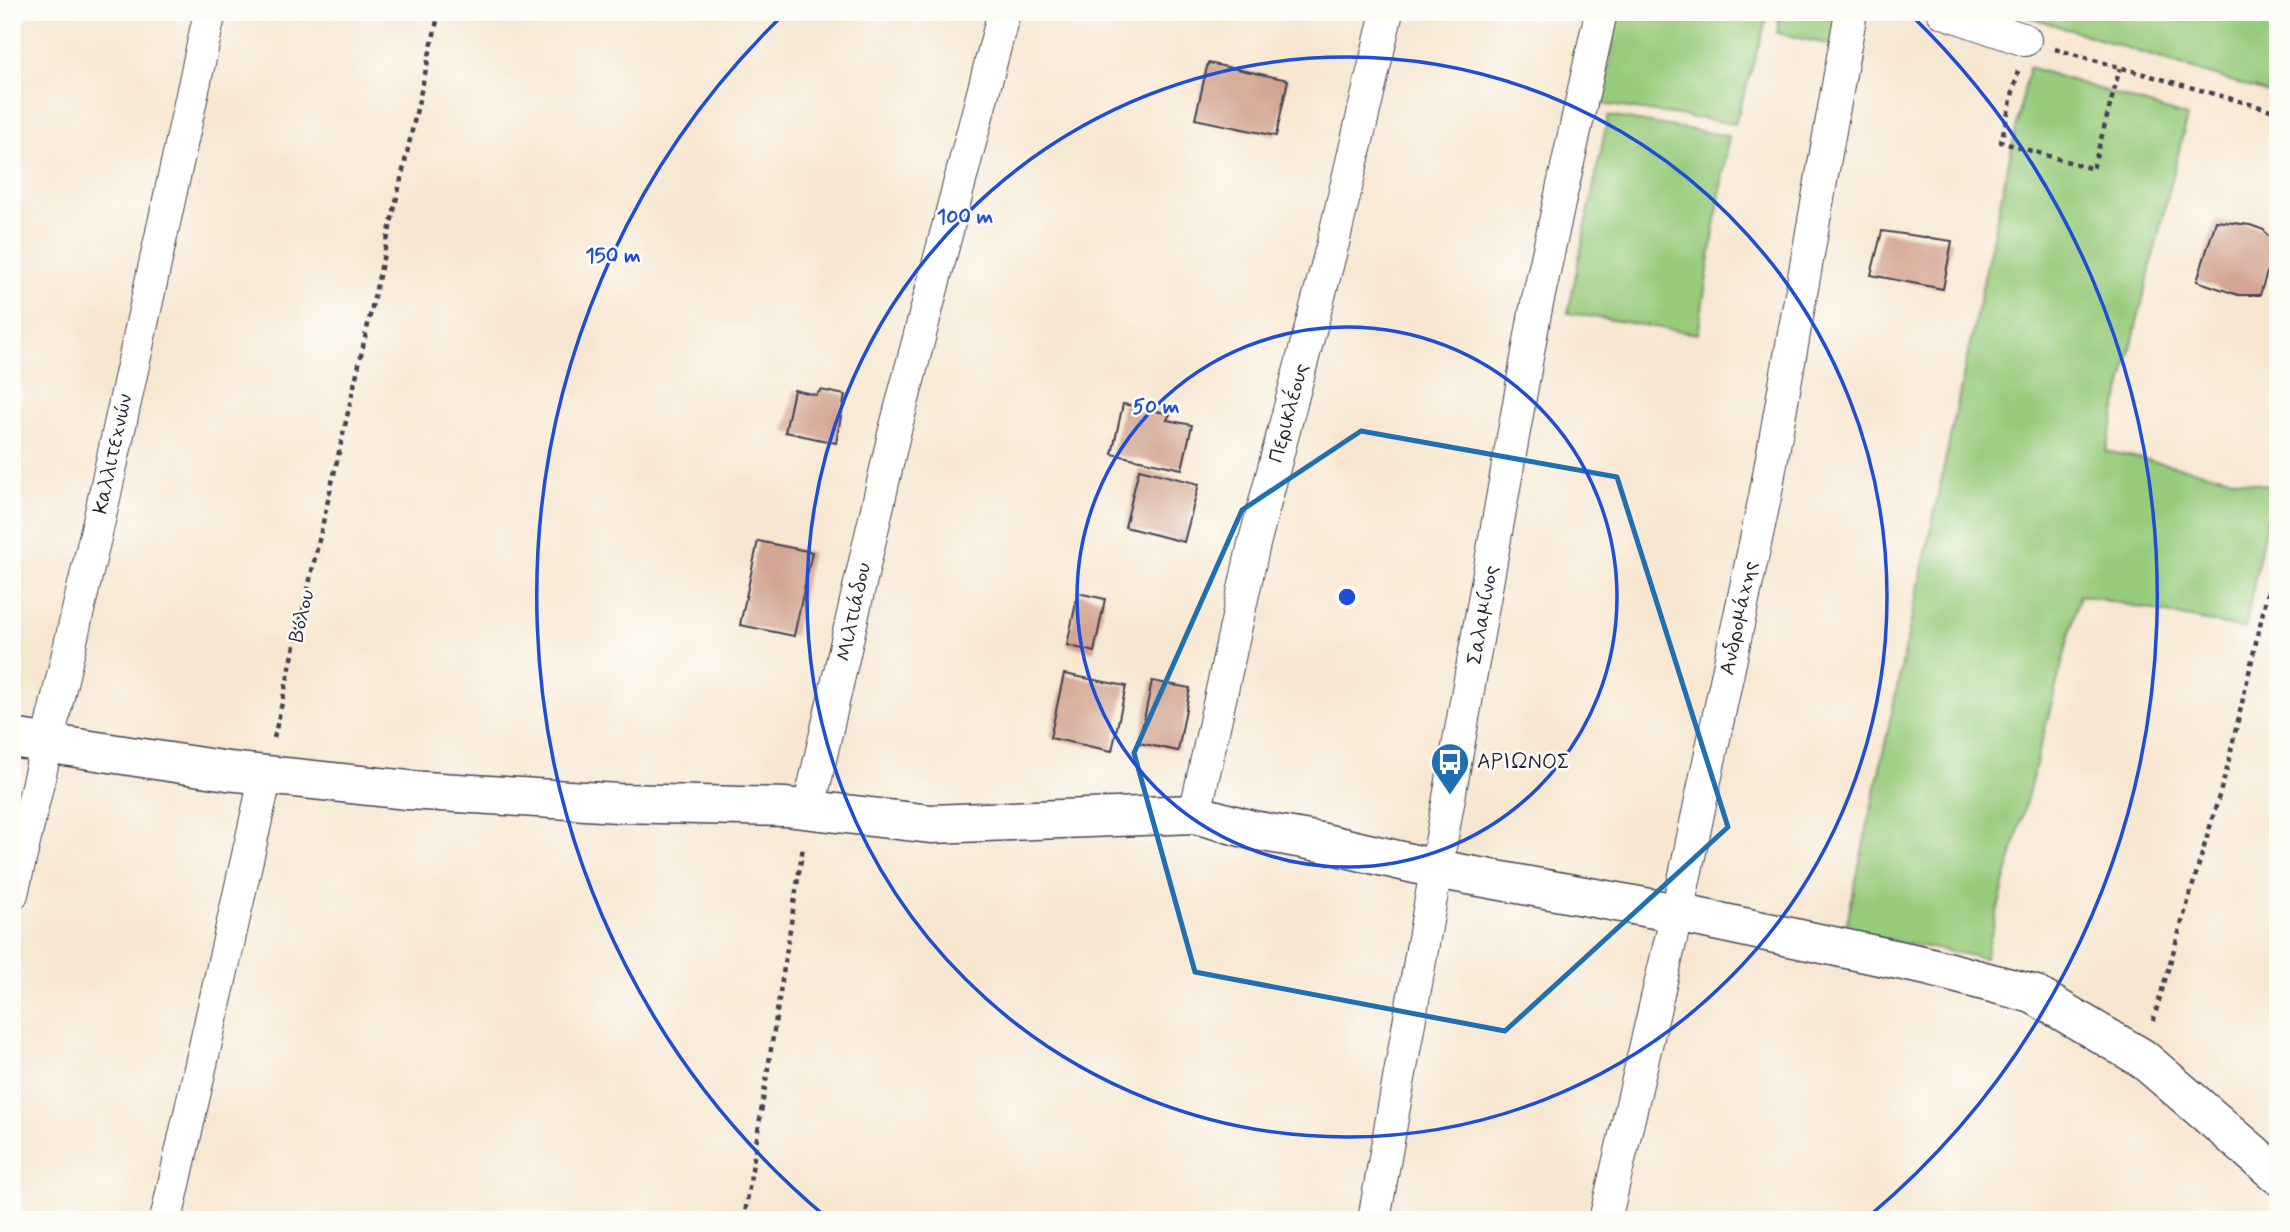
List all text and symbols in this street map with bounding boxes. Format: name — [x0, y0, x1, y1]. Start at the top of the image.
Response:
text: 100 m — [937, 203, 993, 231]
text: 150 m — [585, 242, 641, 270]
street label: Περικλέους — [1261, 360, 1316, 466]
street label: Καλλιτεχνών — [87, 391, 139, 517]
text: 50 m — [1133, 393, 1180, 421]
street label: Ανδρομάχης — [1713, 558, 1765, 678]
street label: Μιλτιάδου — [830, 560, 878, 664]
street label: Σαλαμίνος — [1460, 563, 1506, 667]
centre of rings — [1335, 585, 1359, 609]
street label: Βόλου — [282, 587, 322, 645]
bus stop icon: ΑΡΙΩΝΟΣ — [1429, 741, 1471, 796]
place label: ΑΡΙΩΝΟΣ — [1477, 748, 1570, 776]

